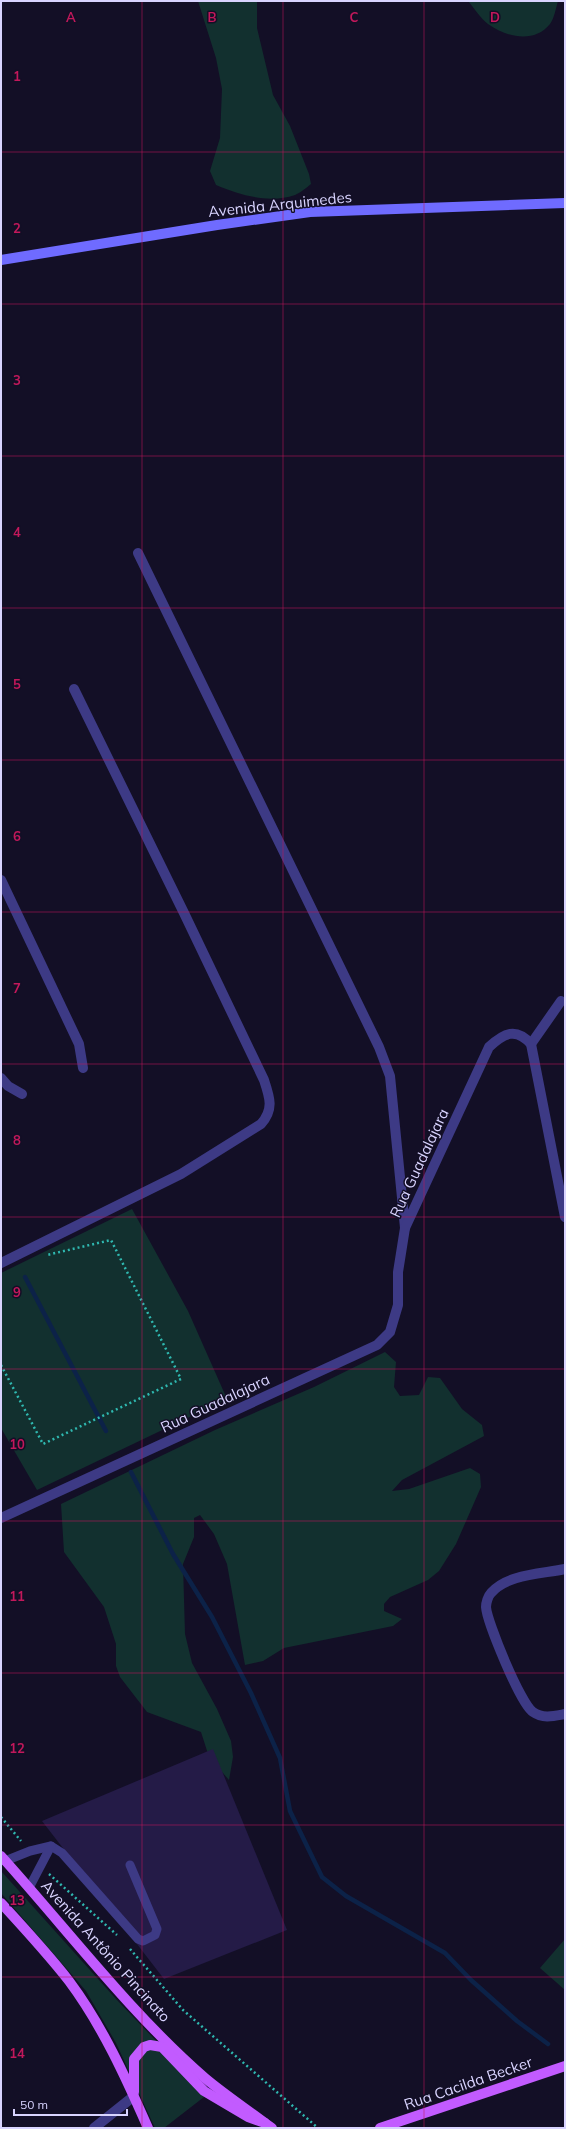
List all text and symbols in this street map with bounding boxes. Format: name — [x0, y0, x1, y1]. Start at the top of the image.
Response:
text: A — [66, 9, 76, 25]
text: B — [208, 9, 217, 25]
text: C — [350, 9, 359, 25]
text: D — [490, 9, 500, 25]
text: 1 — [13, 68, 21, 84]
street label: Avenida Arquimedes — [207, 187, 353, 221]
text: 2 — [13, 220, 21, 236]
text: 3 — [13, 372, 21, 388]
text: 4 — [13, 524, 21, 540]
text: 5 — [13, 676, 21, 692]
text: 6 — [13, 828, 21, 844]
text: 7 — [13, 980, 21, 996]
street label: Rua Guadalajara — [385, 1105, 453, 1221]
text: 8 — [13, 1132, 21, 1148]
text: 9 — [13, 1284, 21, 1300]
street label: Rua Guadalajara — [157, 1369, 273, 1437]
text: 10 — [9, 1436, 25, 1452]
text: 11 — [9, 1588, 25, 1604]
text: 12 — [9, 1740, 25, 1756]
street label: Avenida Antônio Pincinato — [37, 1876, 175, 2026]
text: 13 — [9, 1892, 25, 1908]
text: 14 — [9, 2045, 25, 2061]
street label: Rua Cacilda Becker — [401, 2052, 535, 2114]
scale bar — [14, 2091, 127, 2117]
text: 50 m — [20, 2097, 48, 2112]

